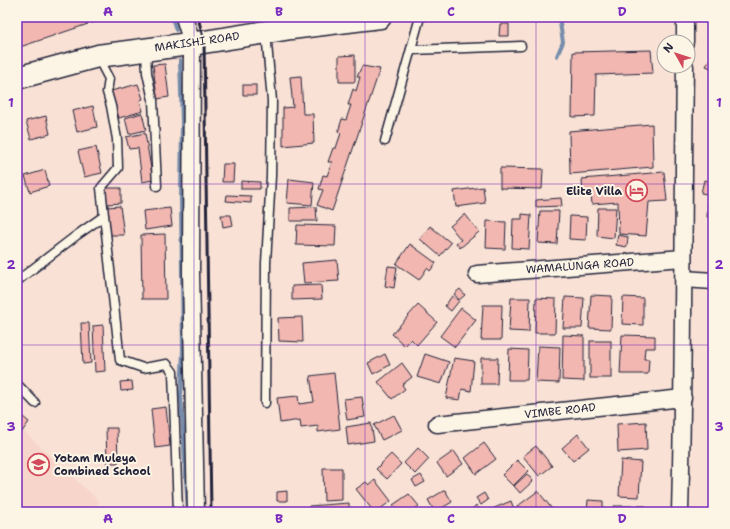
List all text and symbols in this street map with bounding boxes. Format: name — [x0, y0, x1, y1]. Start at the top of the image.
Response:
text: A — [103, 3, 113, 20]
text: B — [275, 3, 283, 20]
text: C — [447, 3, 455, 20]
text: D — [617, 3, 627, 20]
street label: MAKISHI ROAD — [153, 29, 241, 55]
north arrow — [656, 34, 696, 74]
text: N — [660, 40, 677, 56]
text: 1 — [8, 94, 14, 111]
text: 1 — [716, 94, 722, 111]
hotel icon: Elite Villa — [624, 178, 650, 204]
place label: Elite Villa — [566, 184, 622, 199]
street label: WAMALUNGA ROAD — [525, 255, 635, 277]
text: 2 — [6, 256, 16, 273]
text: 2 — [714, 256, 724, 273]
street label: VIMBE ROAD — [524, 400, 596, 422]
text: 3 — [6, 418, 16, 435]
text: 3 — [714, 418, 724, 435]
school or university icon: Yotam Muleya Combined School — [25, 451, 51, 477]
place label: Yotam Muleya Combined School — [54, 451, 151, 479]
text: A — [103, 510, 113, 527]
text: B — [275, 510, 283, 527]
text: C — [447, 510, 455, 527]
text: D — [617, 510, 627, 527]

